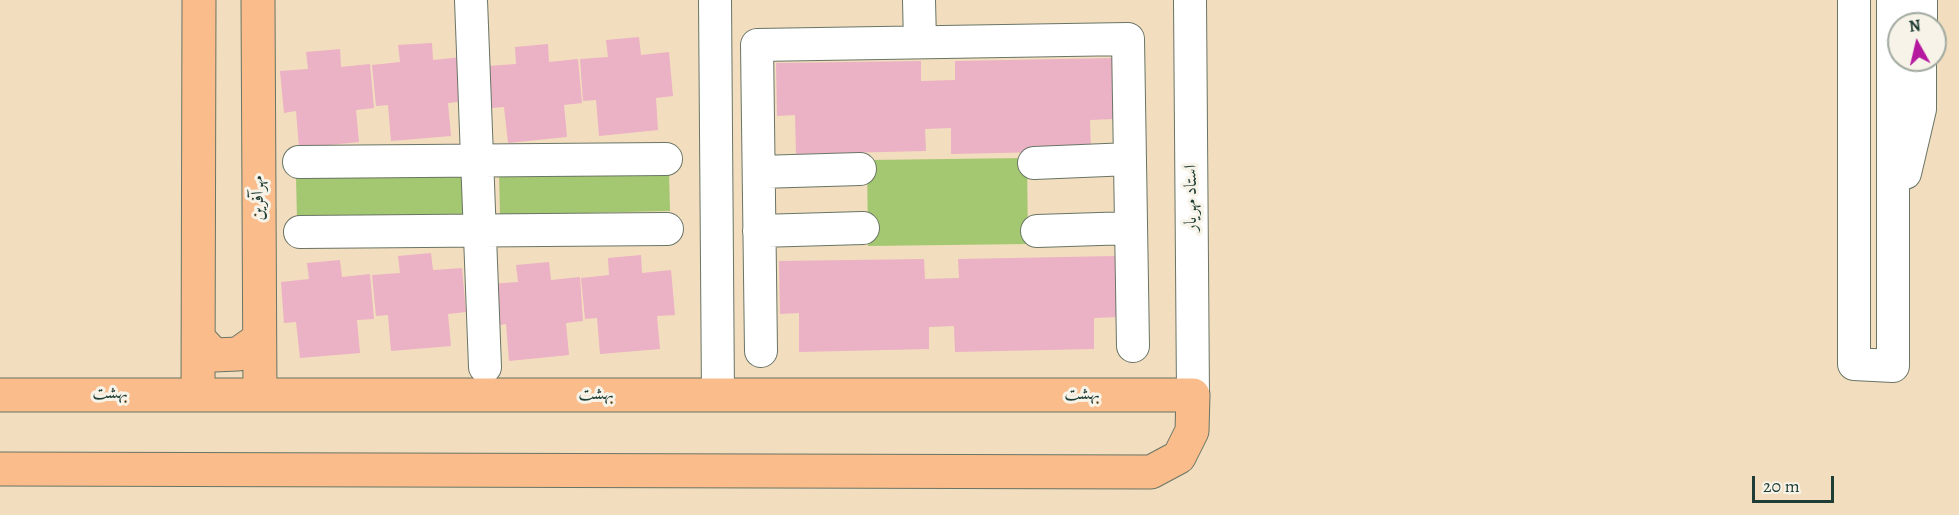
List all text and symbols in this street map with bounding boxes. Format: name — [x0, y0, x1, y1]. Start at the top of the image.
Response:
north arrow — [1887, 12, 1947, 72]
text: N — [1907, 14, 1922, 38]
street label: استاد مهریار — [1181, 165, 1203, 231]
street label: مهرآفرین — [248, 175, 270, 221]
street label: بهشت — [92, 383, 128, 405]
street label: بهشت — [578, 384, 614, 406]
street label: بهشت — [1064, 384, 1100, 406]
scale bar — [1755, 464, 1838, 502]
text: 20 m — [1763, 474, 1800, 498]

